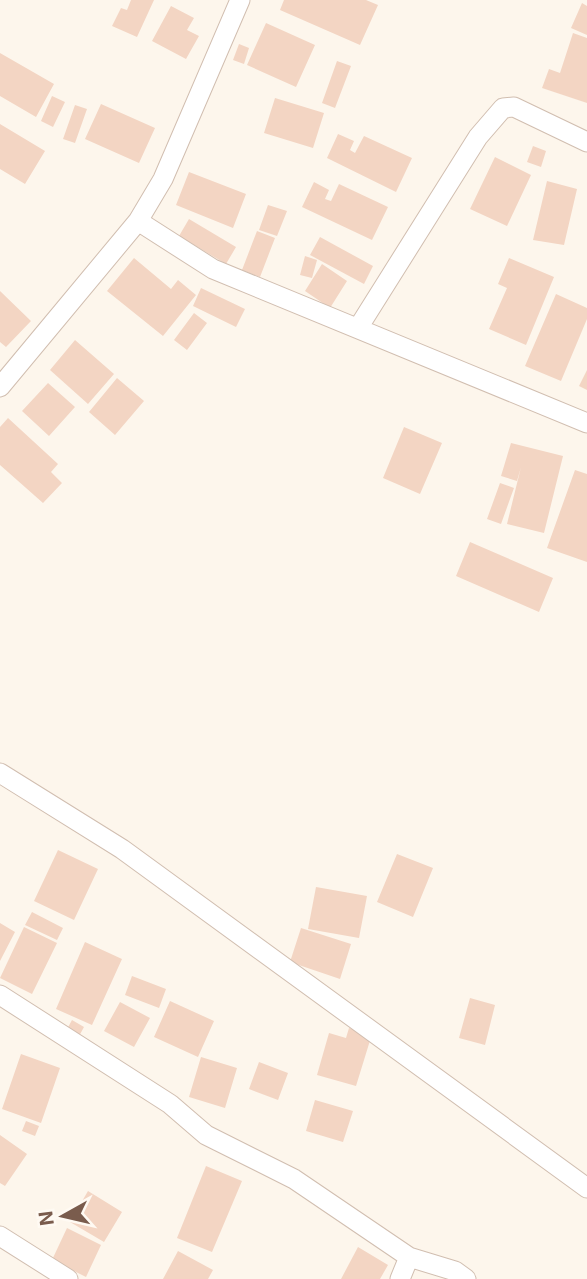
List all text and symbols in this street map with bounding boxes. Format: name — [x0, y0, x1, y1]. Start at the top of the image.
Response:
north arrow — [28, 1181, 98, 1251]
text: N — [34, 1210, 59, 1227]

